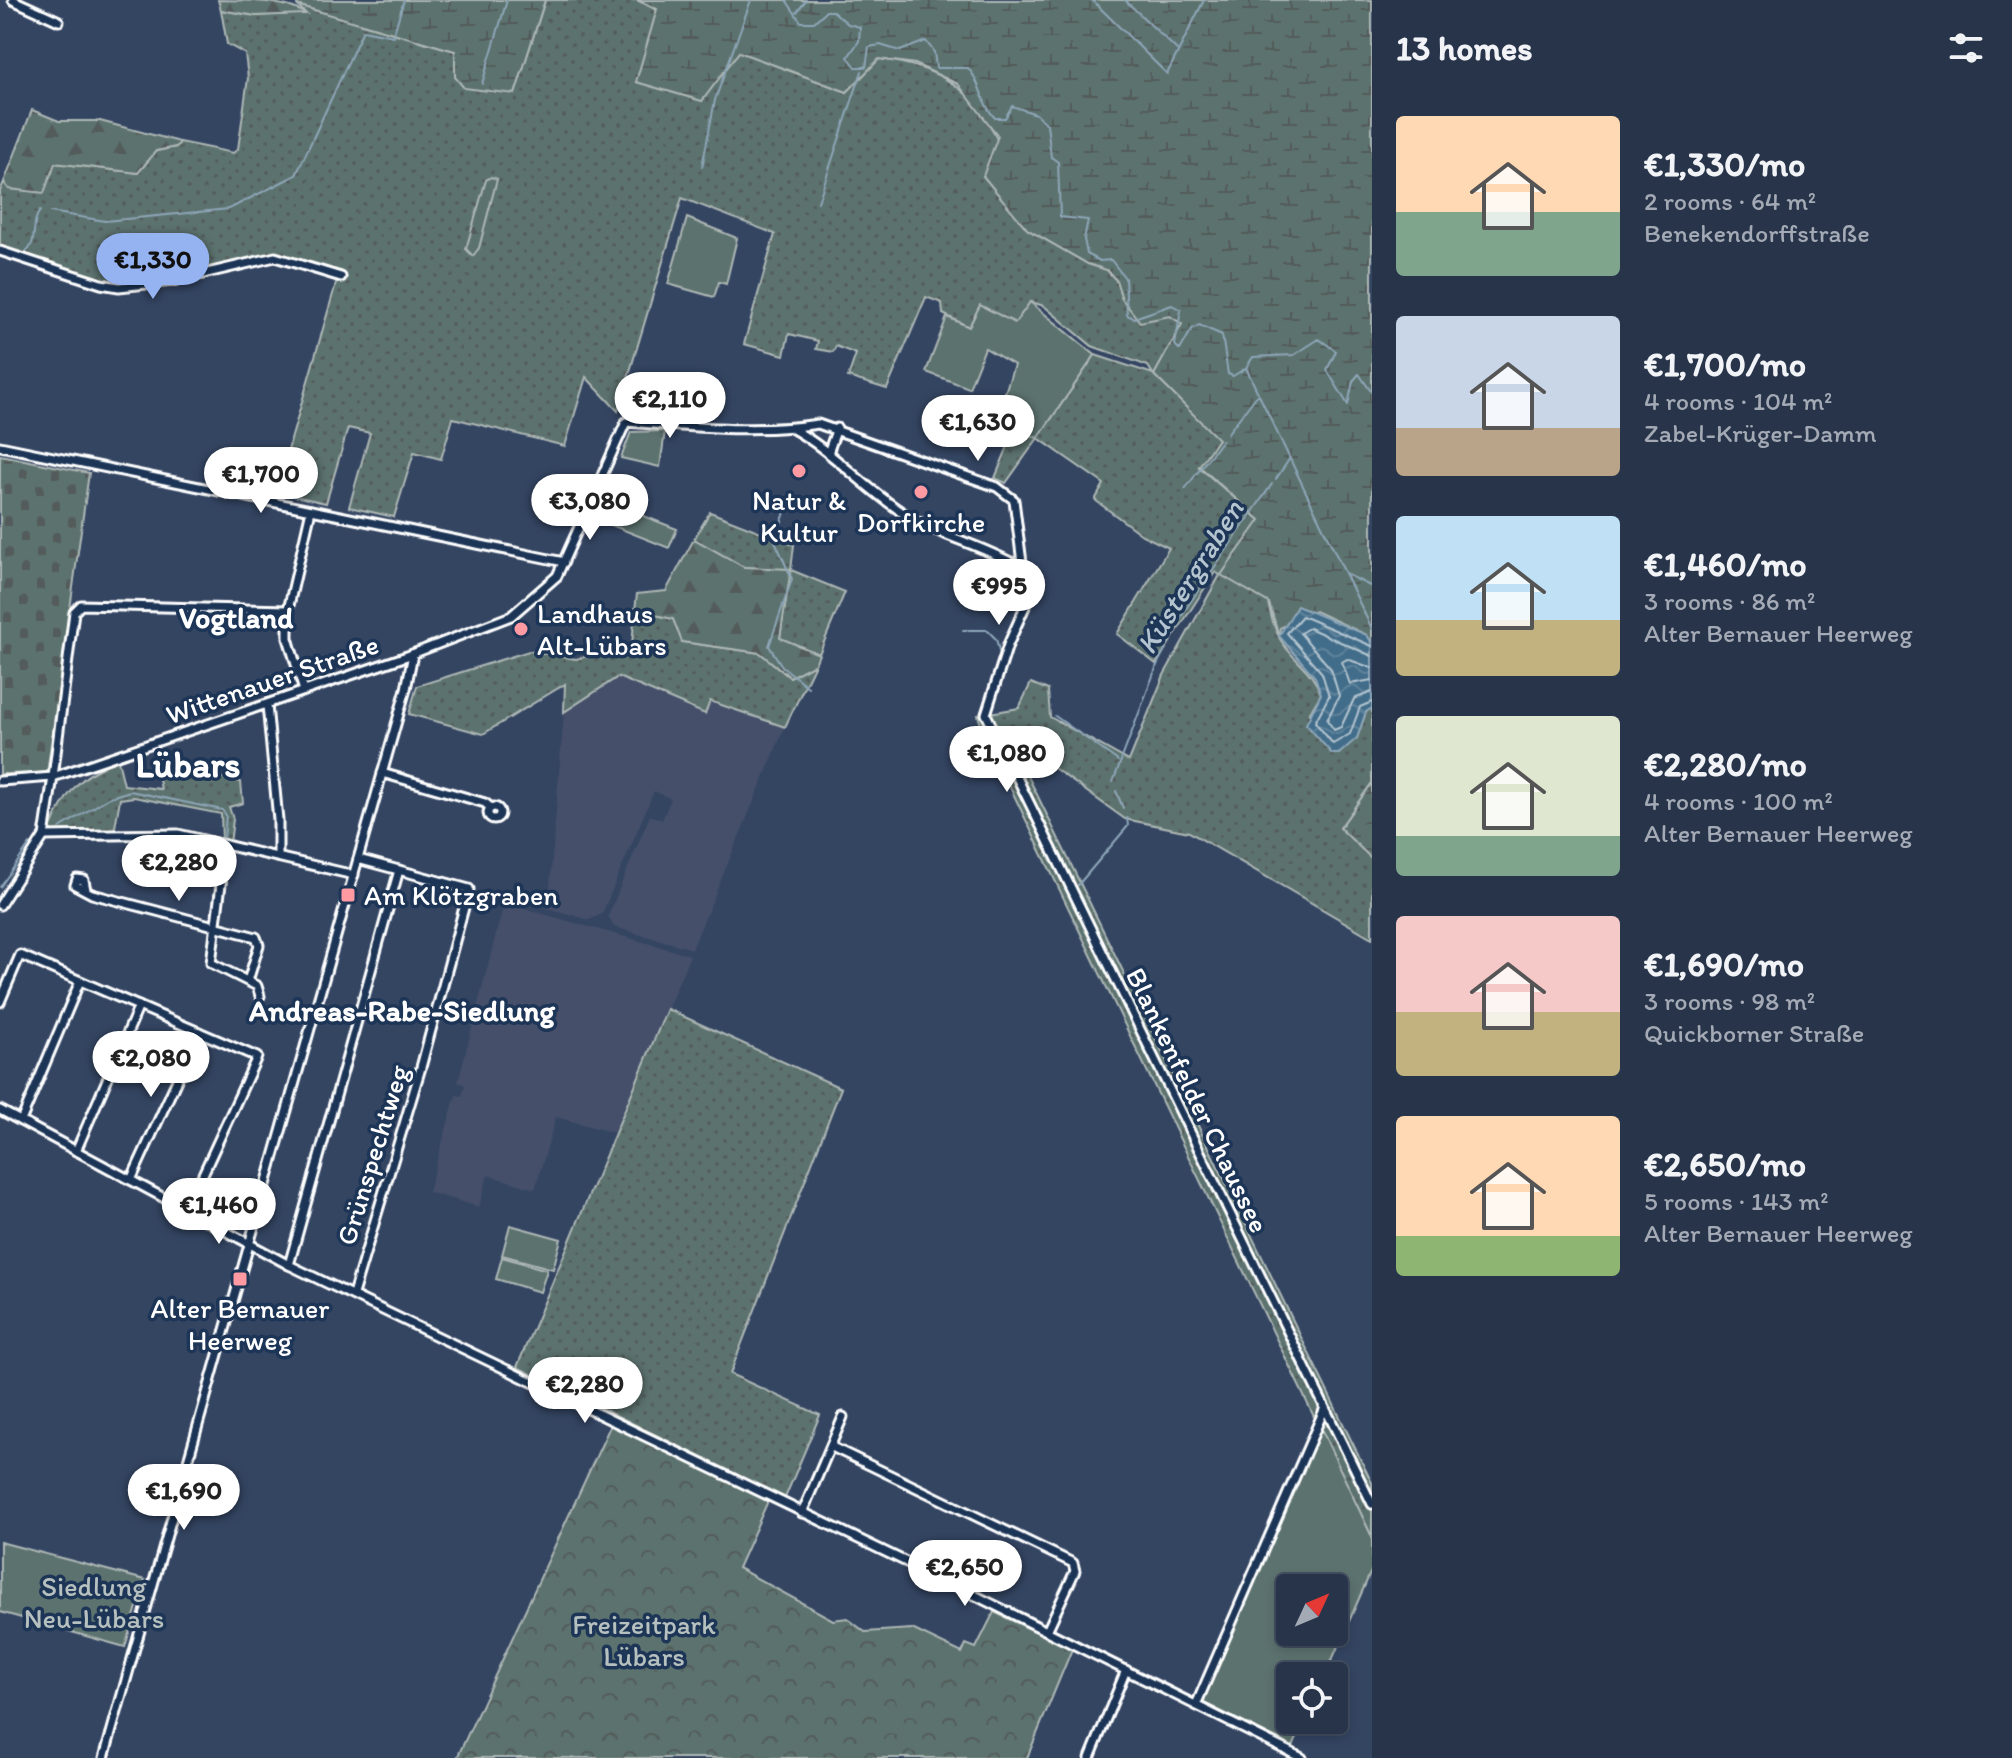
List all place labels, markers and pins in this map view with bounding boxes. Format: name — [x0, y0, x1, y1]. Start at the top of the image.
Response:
pin: €1,330 — [88, 233, 218, 301]
pin: €2,110 — [605, 372, 735, 440]
pin: €1,630 — [913, 395, 1043, 463]
pin: €1,700 — [196, 447, 326, 515]
marker: Natur & Kultur — [790, 462, 808, 480]
pin: €3,080 — [525, 474, 655, 542]
place label: Natur & Kultur — [752, 483, 846, 549]
marker: Dorfkirche — [912, 483, 930, 501]
place label: Dorfkirche — [857, 505, 985, 539]
pin: €995 — [952, 559, 1046, 627]
place label: Landhaus Alt-Lübars — [537, 596, 667, 662]
marker: Landhaus Alt-Lübars — [512, 620, 530, 638]
pin: €1,080 — [942, 726, 1072, 794]
pin: €2,280 — [114, 835, 244, 903]
place label: Am Klötzgraben — [364, 878, 558, 912]
marker: Am Klötzgraben — [339, 886, 357, 904]
pin: €2,080 — [86, 1031, 216, 1099]
pin: €1,460 — [154, 1178, 284, 1246]
marker: Alter Bernauer Heerweg — [231, 1270, 249, 1288]
place label: Alter Bernauer Heerweg — [151, 1291, 329, 1357]
pin: €2,280 — [520, 1357, 650, 1425]
pin: €1,690 — [119, 1464, 249, 1532]
pin: €2,650 — [900, 1540, 1030, 1608]

